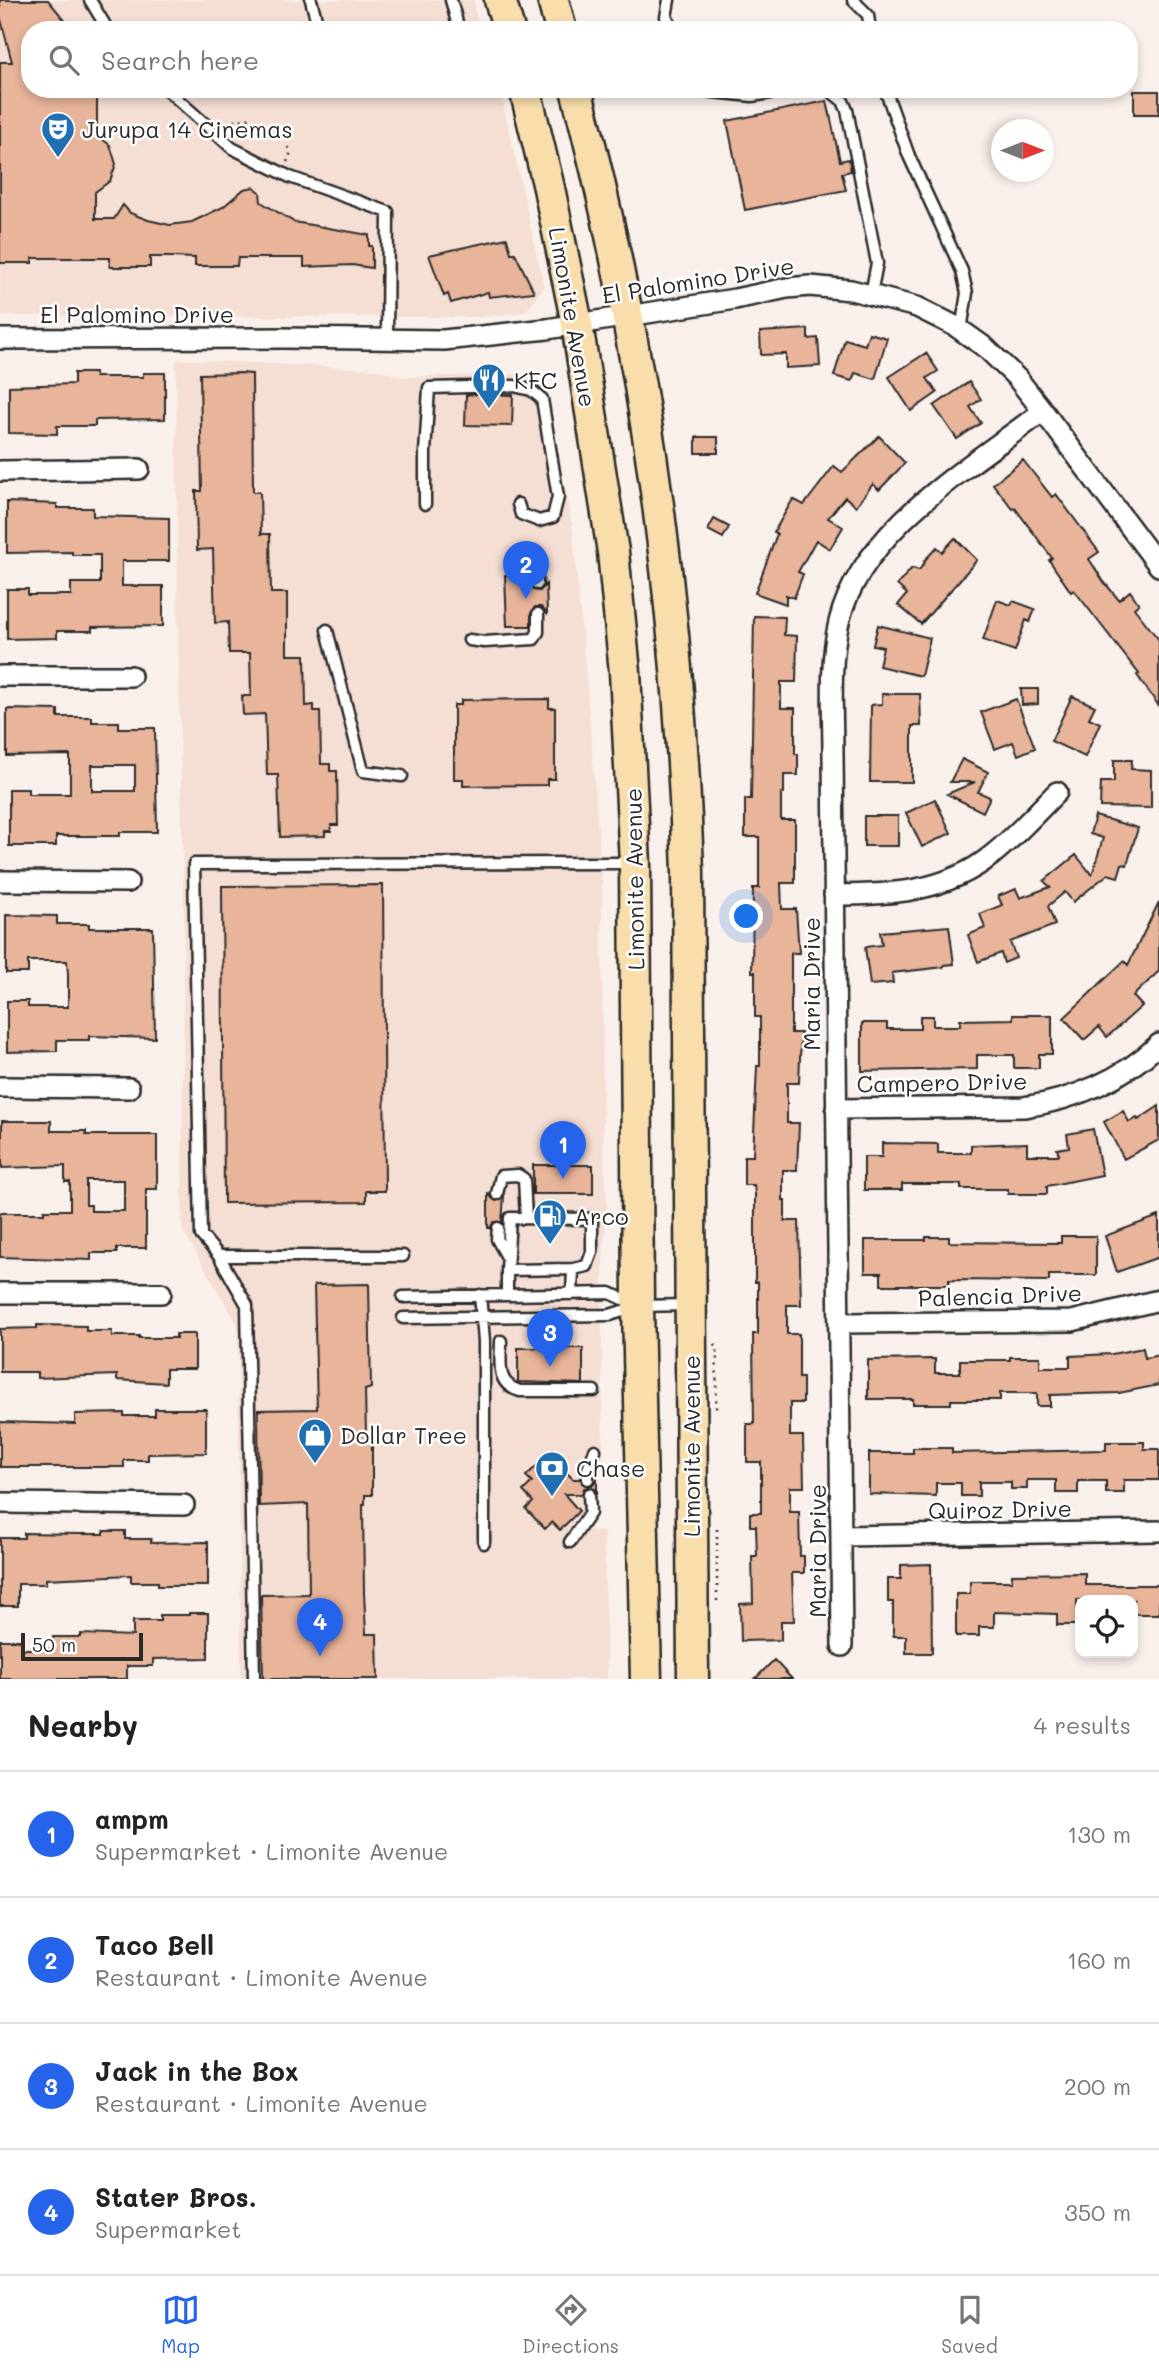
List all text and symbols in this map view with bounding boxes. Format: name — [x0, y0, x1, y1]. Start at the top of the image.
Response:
search box — [21, 21, 1138, 98]
icon: search — [45, 41, 83, 79]
text: Search here — [101, 43, 259, 77]
theatre icon: Jurupa 14 Cinemas — [39, 110, 77, 159]
place label: Jurupa 14 Cinemas — [82, 114, 293, 144]
north arrow — [991, 119, 1054, 182]
street label: Limonite Avenue — [542, 225, 604, 409]
street label: El Palomino Drive — [600, 250, 796, 310]
street label: El Palomino Drive — [40, 299, 234, 329]
restaurant icon: KFC — [470, 361, 508, 410]
place label: KFC — [514, 365, 557, 395]
pin: 2 — [503, 541, 549, 599]
street label: Limonite Avenue — [617, 788, 651, 970]
your location — [729, 899, 763, 933]
street label: Maria Drive — [796, 917, 826, 1051]
street label: Campero Drive — [856, 1066, 1028, 1098]
pin: 1 — [540, 1121, 586, 1179]
fuel station icon: Arco — [531, 1197, 569, 1246]
place label: Arco — [574, 1201, 629, 1231]
street label: Palencia Drive — [917, 1277, 1083, 1313]
pin: 3 — [527, 1309, 573, 1367]
street label: Limonite Avenue — [676, 1355, 706, 1537]
shop icon: Dollar Tree — [296, 1416, 334, 1465]
place label: Dollar Tree — [340, 1420, 467, 1450]
bank icon: Chase — [533, 1449, 571, 1498]
place label: Chase — [576, 1453, 645, 1483]
street label: Maria Drive — [802, 1484, 832, 1618]
street label: Quiroz Drive — [928, 1493, 1072, 1525]
map controls — [1075, 1595, 1138, 1658]
button: locate — [1075, 1595, 1138, 1658]
pin: 4 — [297, 1598, 343, 1656]
scale bar — [21, 1630, 144, 1662]
text: 50 m — [32, 1632, 76, 1657]
text: Nearby — [28, 1705, 138, 1745]
text: 4 results — [1034, 1710, 1131, 1740]
text: ampm — [95, 1802, 169, 1836]
text: 1 — [46, 1819, 56, 1849]
text: 130 m — [1067, 1819, 1131, 1849]
text: Supermarket · Limonite Avenue — [95, 1836, 448, 1866]
text: Taco Bell — [95, 1928, 214, 1962]
text: 2 — [45, 1945, 57, 1975]
text: 160 m — [1067, 1945, 1131, 1975]
text: Restaurant · Limonite Avenue — [95, 1962, 428, 1992]
text: Jack in the Box — [95, 2054, 299, 2088]
text: 3 — [44, 2071, 58, 2101]
text: 200 m — [1064, 2071, 1131, 2101]
text: Restaurant · Limonite Avenue — [95, 2088, 428, 2118]
text: Stater Bros. — [95, 2180, 257, 2214]
text: 4 — [44, 2197, 58, 2227]
text: 350 m — [1064, 2197, 1131, 2227]
text: Supermarket — [95, 2214, 241, 2244]
tab: Map — [161, 2291, 200, 2358]
tab: Directions — [522, 2291, 619, 2358]
tab: Saved — [941, 2291, 998, 2358]

